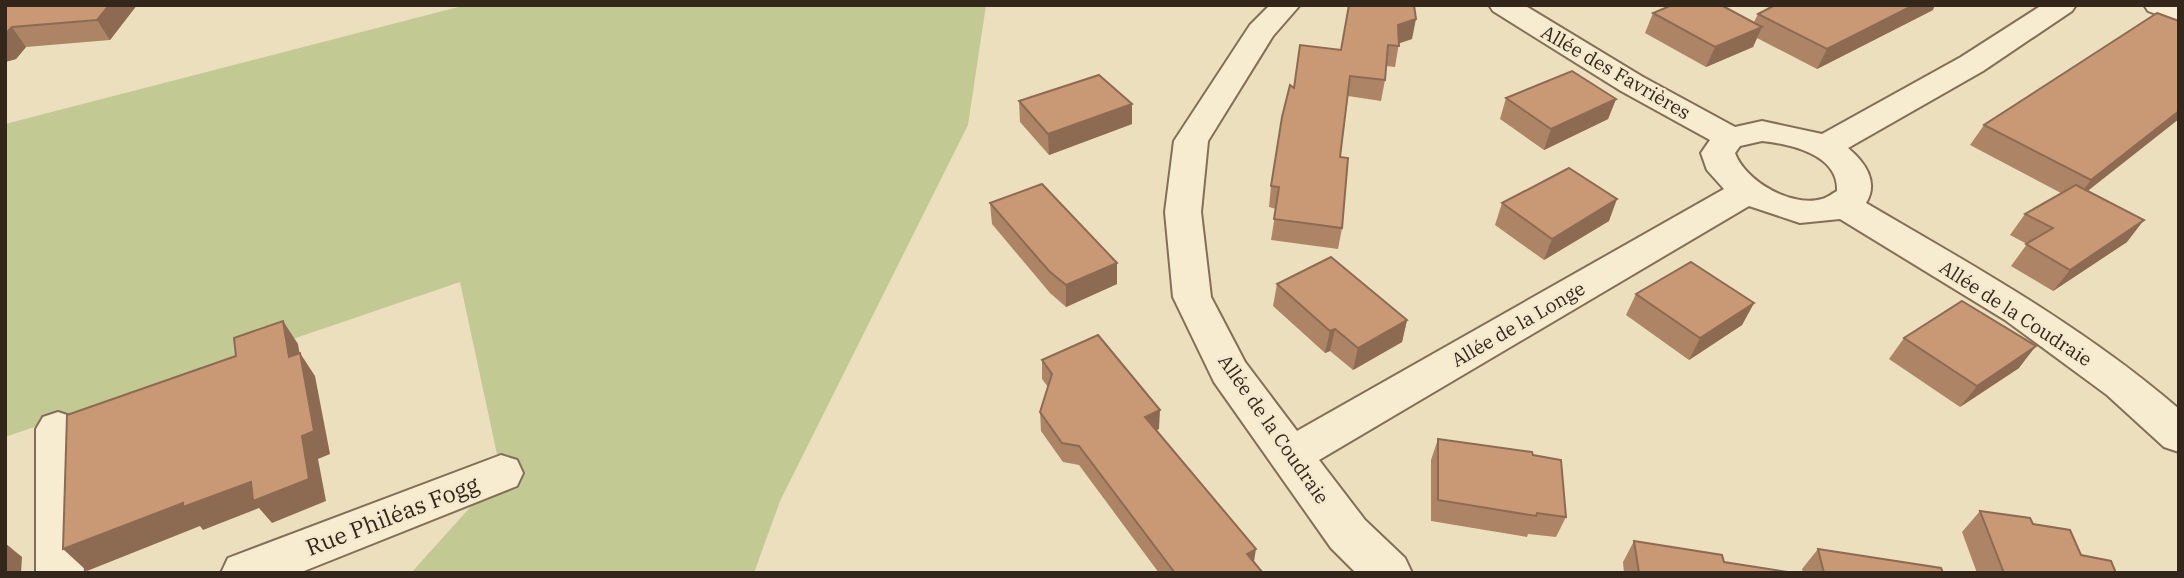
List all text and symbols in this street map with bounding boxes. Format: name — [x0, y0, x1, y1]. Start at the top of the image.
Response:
street label: Allée des Favrières — [1537, 20, 1695, 124]
street label: Allée de la Coudraie — [1935, 255, 2097, 371]
street label: Allée de la Longe — [1447, 276, 1589, 372]
street label: Allée de la Coudraie — [1213, 350, 1335, 508]
street label: Rue Philéas Fogg — [301, 468, 483, 562]

